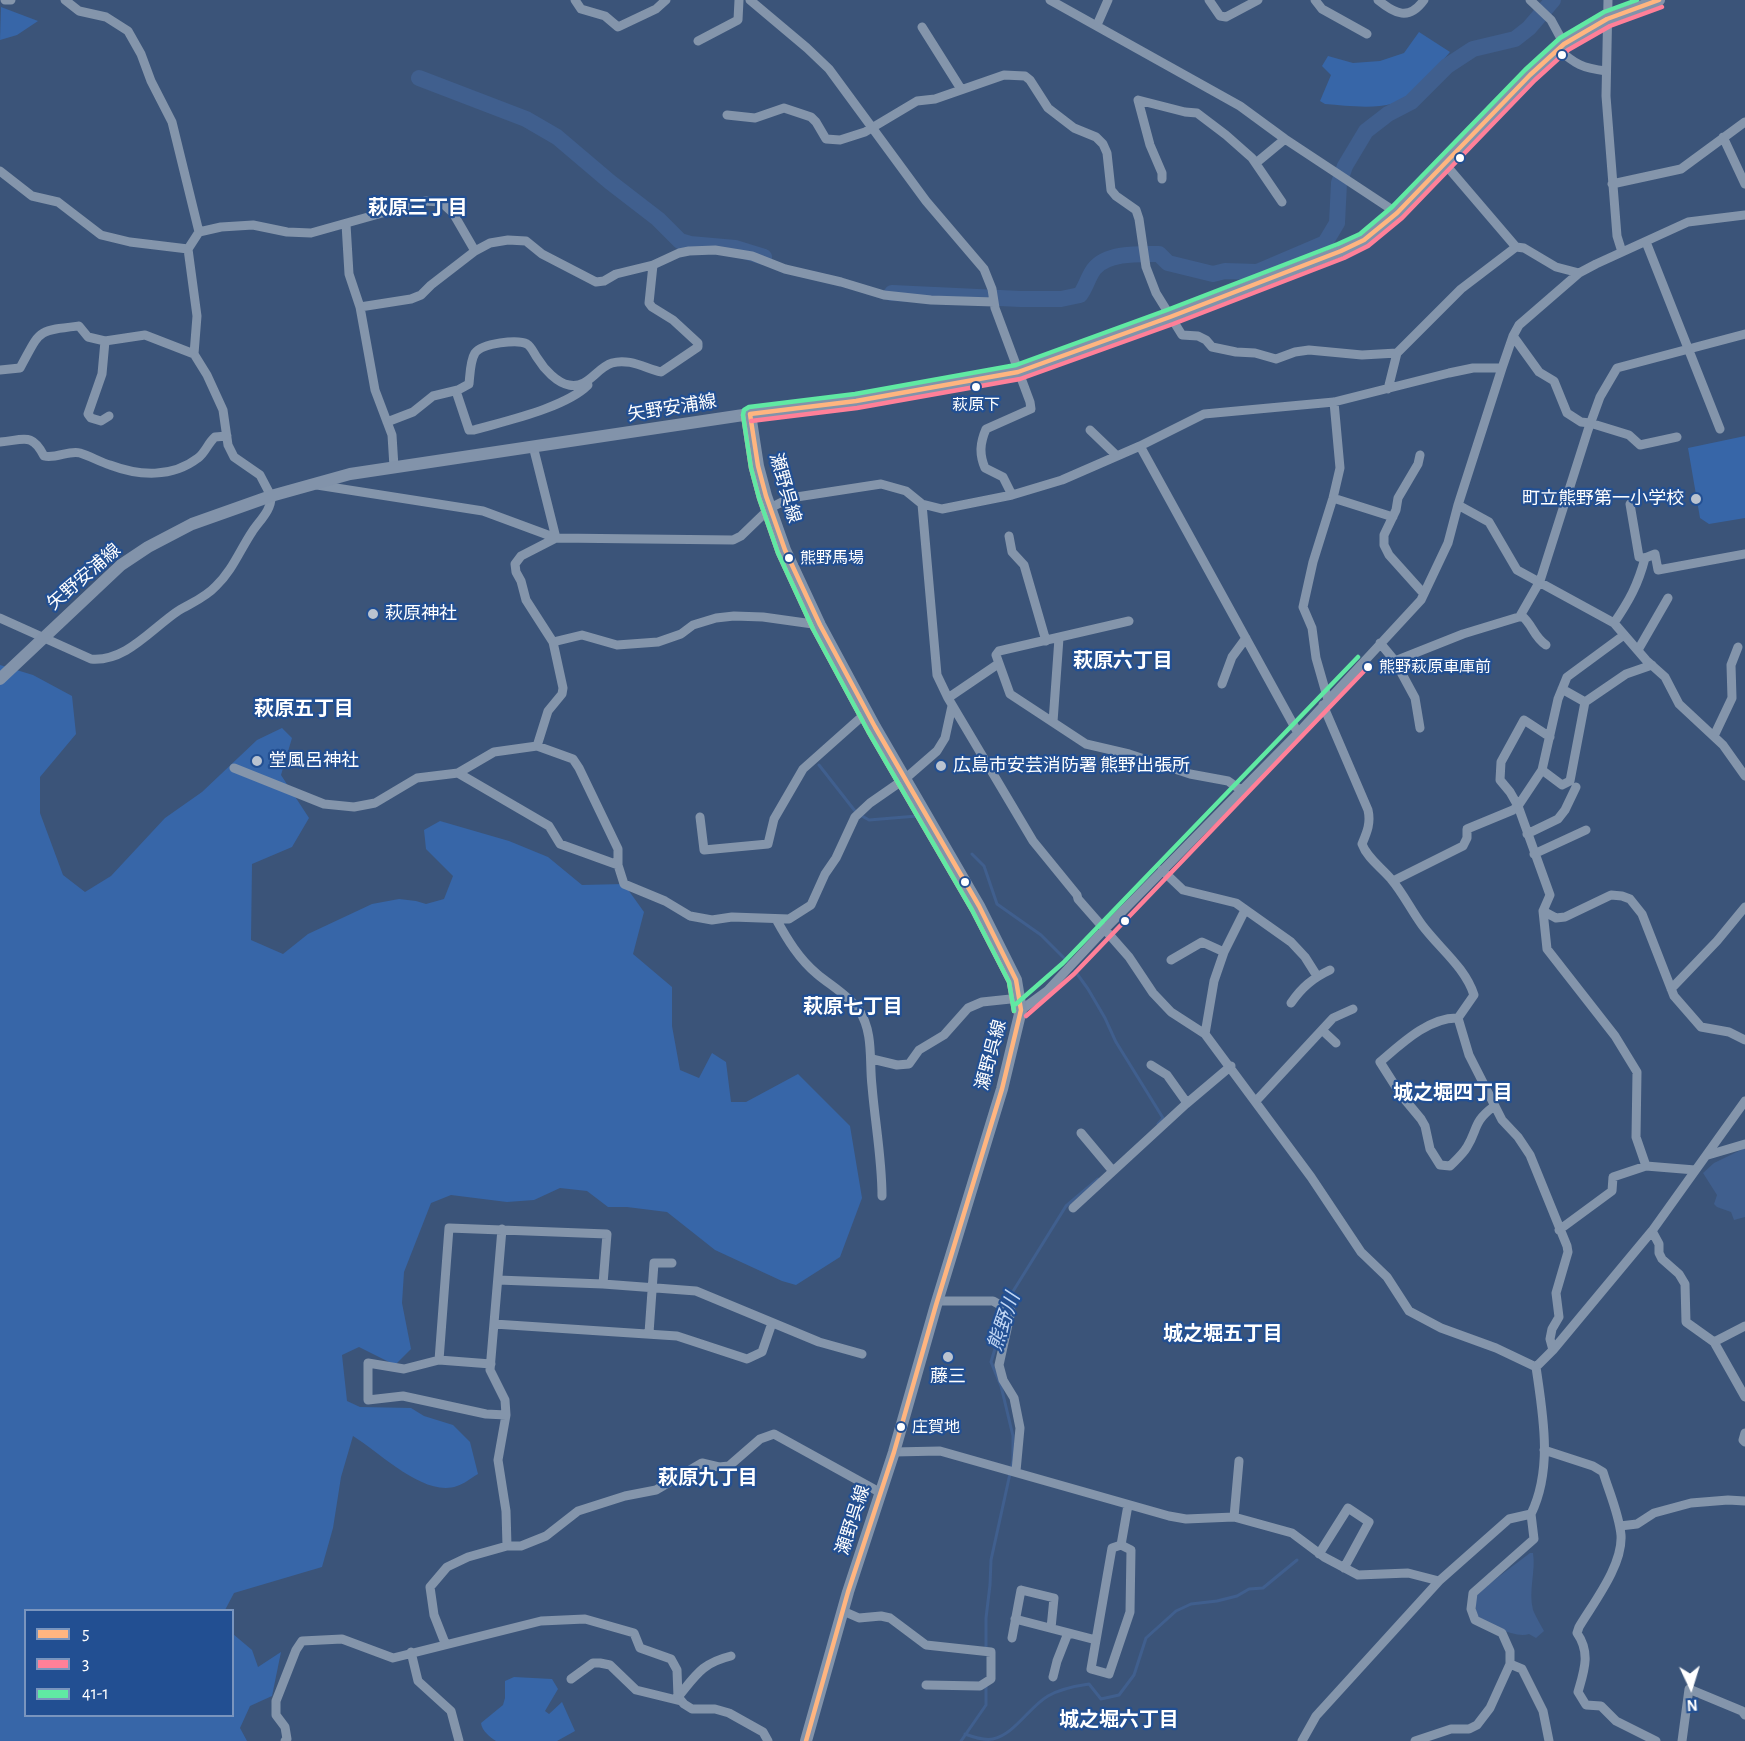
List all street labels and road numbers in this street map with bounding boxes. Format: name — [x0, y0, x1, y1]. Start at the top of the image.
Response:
street label: 矢野安浦線 — [626, 390, 718, 426]
street label: 瀬野呉線 — [765, 450, 805, 526]
street label: 矢野安浦線 — [43, 539, 125, 615]
street label: 瀬野呉線 — [971, 1017, 1011, 1093]
street label: 瀬野呉線 — [832, 1482, 874, 1558]

